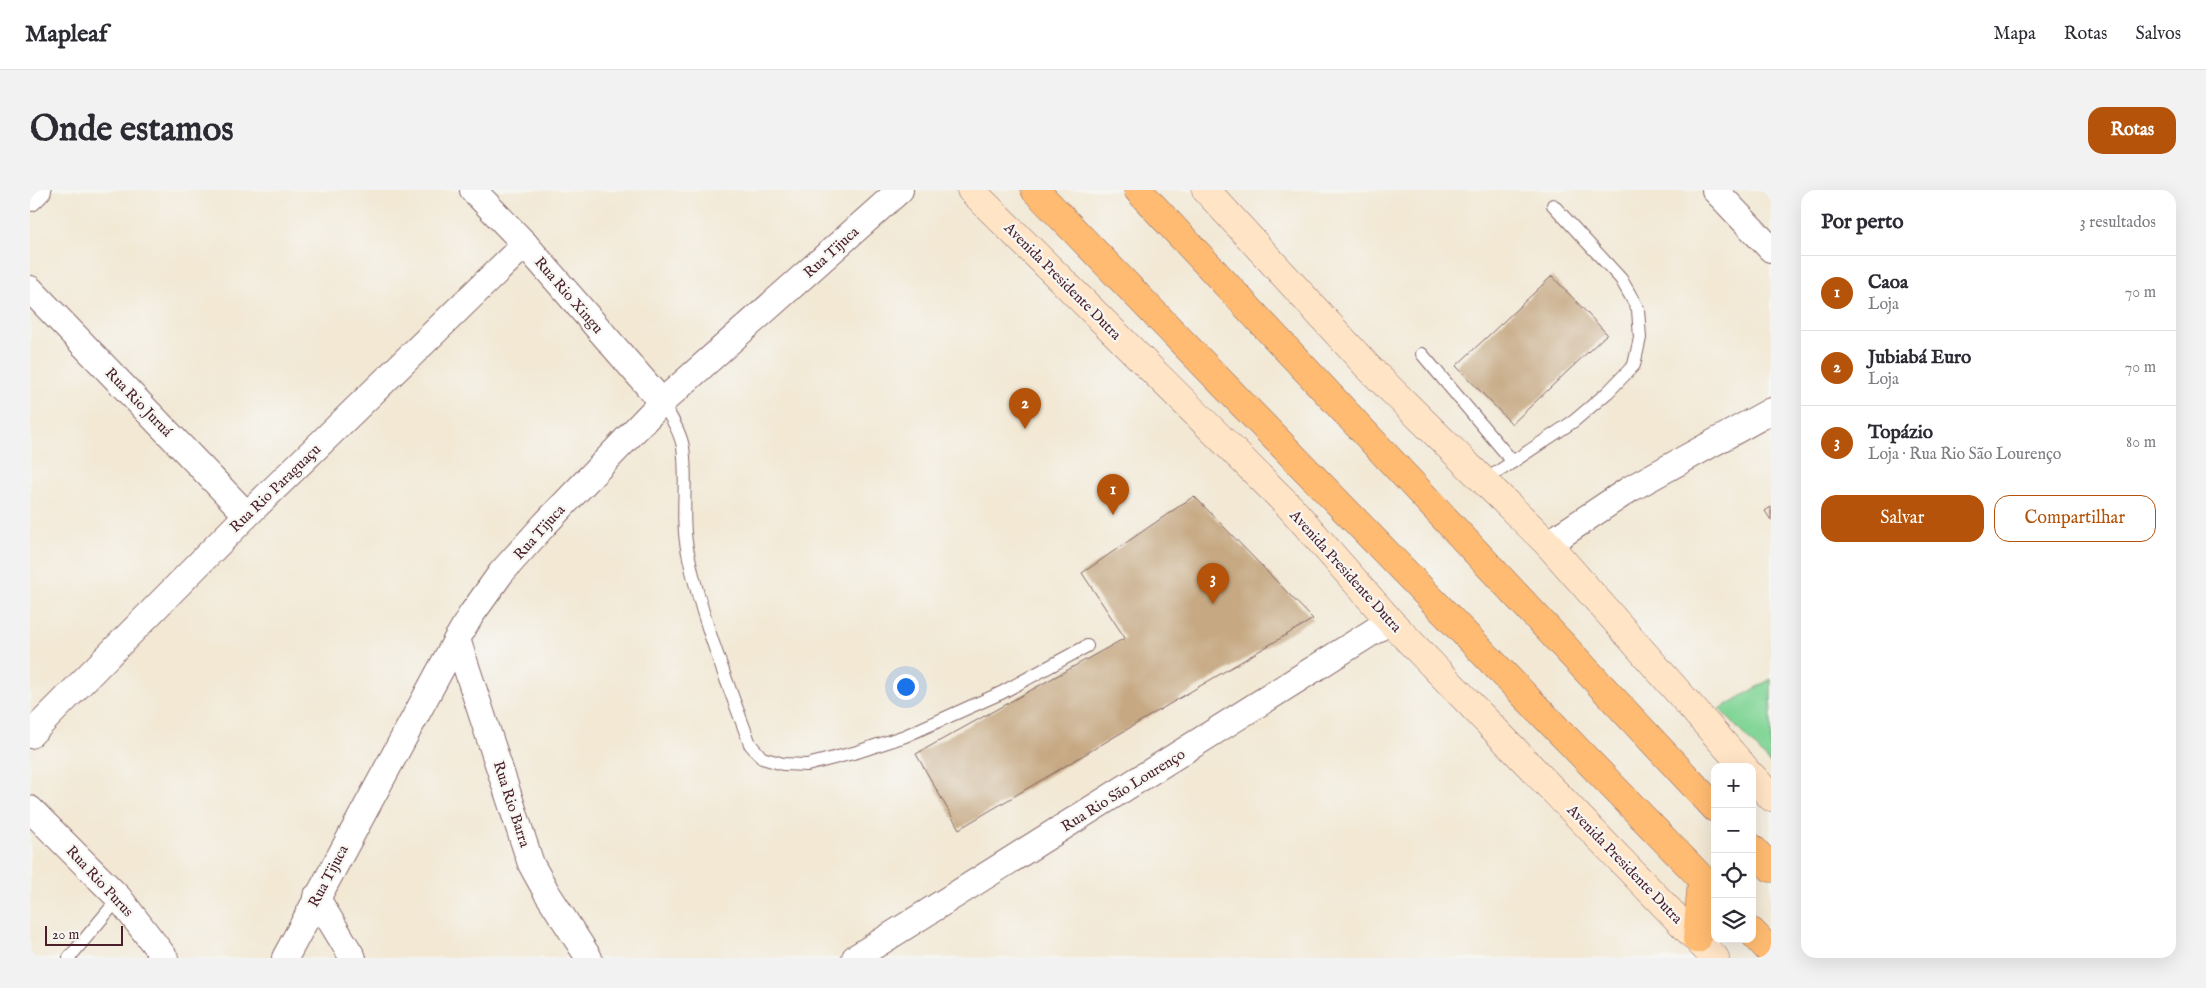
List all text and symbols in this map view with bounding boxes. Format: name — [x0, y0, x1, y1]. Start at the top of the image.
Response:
text: Mapleaf — [25, 19, 107, 50]
text: Mapa — [1994, 23, 2036, 46]
text: Rotas — [2064, 23, 2107, 46]
text: Salvos — [2135, 23, 2181, 46]
button: Rotas — [2088, 107, 2176, 154]
text: Onde estamos — [30, 108, 234, 153]
text: Por perto — [1821, 209, 1903, 236]
text: 3 resultados — [2080, 213, 2156, 233]
street label: Avenida Presidente Dutra — [999, 218, 1126, 344]
street label: Rua Tijuca — [800, 222, 863, 282]
street label: Rua Rio Xingu — [530, 253, 607, 338]
text: Caoa — [1868, 271, 1908, 295]
text: 1 — [1834, 283, 1840, 303]
text: 70 m — [2125, 283, 2156, 303]
text: Loja — [1868, 295, 1899, 315]
text: Jubiabá Euro — [1868, 346, 1971, 370]
text: 2 — [1833, 358, 1841, 378]
text: 70 m — [2125, 358, 2156, 378]
street label: Rua Rio Juruá — [101, 364, 177, 441]
text: Loja — [1868, 370, 1899, 390]
pin: 2 — [1009, 388, 1041, 429]
text: Topázio — [1868, 421, 1933, 445]
text: 3 — [1834, 433, 1840, 453]
text: 80 m — [2126, 433, 2156, 453]
street label: Rua Rio Paraguaçu — [226, 440, 325, 537]
text: Loja · Rua Rio São Lourenço — [1868, 445, 2061, 465]
pin: 1 — [1097, 474, 1129, 515]
button: Salvar — [1821, 495, 1984, 542]
button: Compartilhar — [1994, 495, 2156, 542]
street label: Rua Tijuca — [510, 500, 570, 564]
street label: Avenida Presidente Dutra — [1285, 505, 1406, 637]
pin: 3 — [1197, 563, 1229, 604]
your location — [893, 674, 919, 700]
street label: Rua Rio São Lourenço — [1058, 745, 1189, 836]
street label: Rua Rio Barra — [489, 759, 535, 850]
map controls — [1711, 763, 1756, 943]
button: + — [1711, 763, 1756, 808]
street label: Avenida Presidente Dutra — [1562, 800, 1687, 928]
button: − — [1711, 808, 1756, 853]
street label: Rua Tijuca — [304, 841, 353, 911]
street label: Rua Rio Purus — [62, 842, 137, 921]
button: locate — [1711, 853, 1756, 898]
button: layers — [1711, 898, 1756, 943]
scale bar — [45, 923, 122, 946]
text: 20 m — [52, 926, 79, 944]

